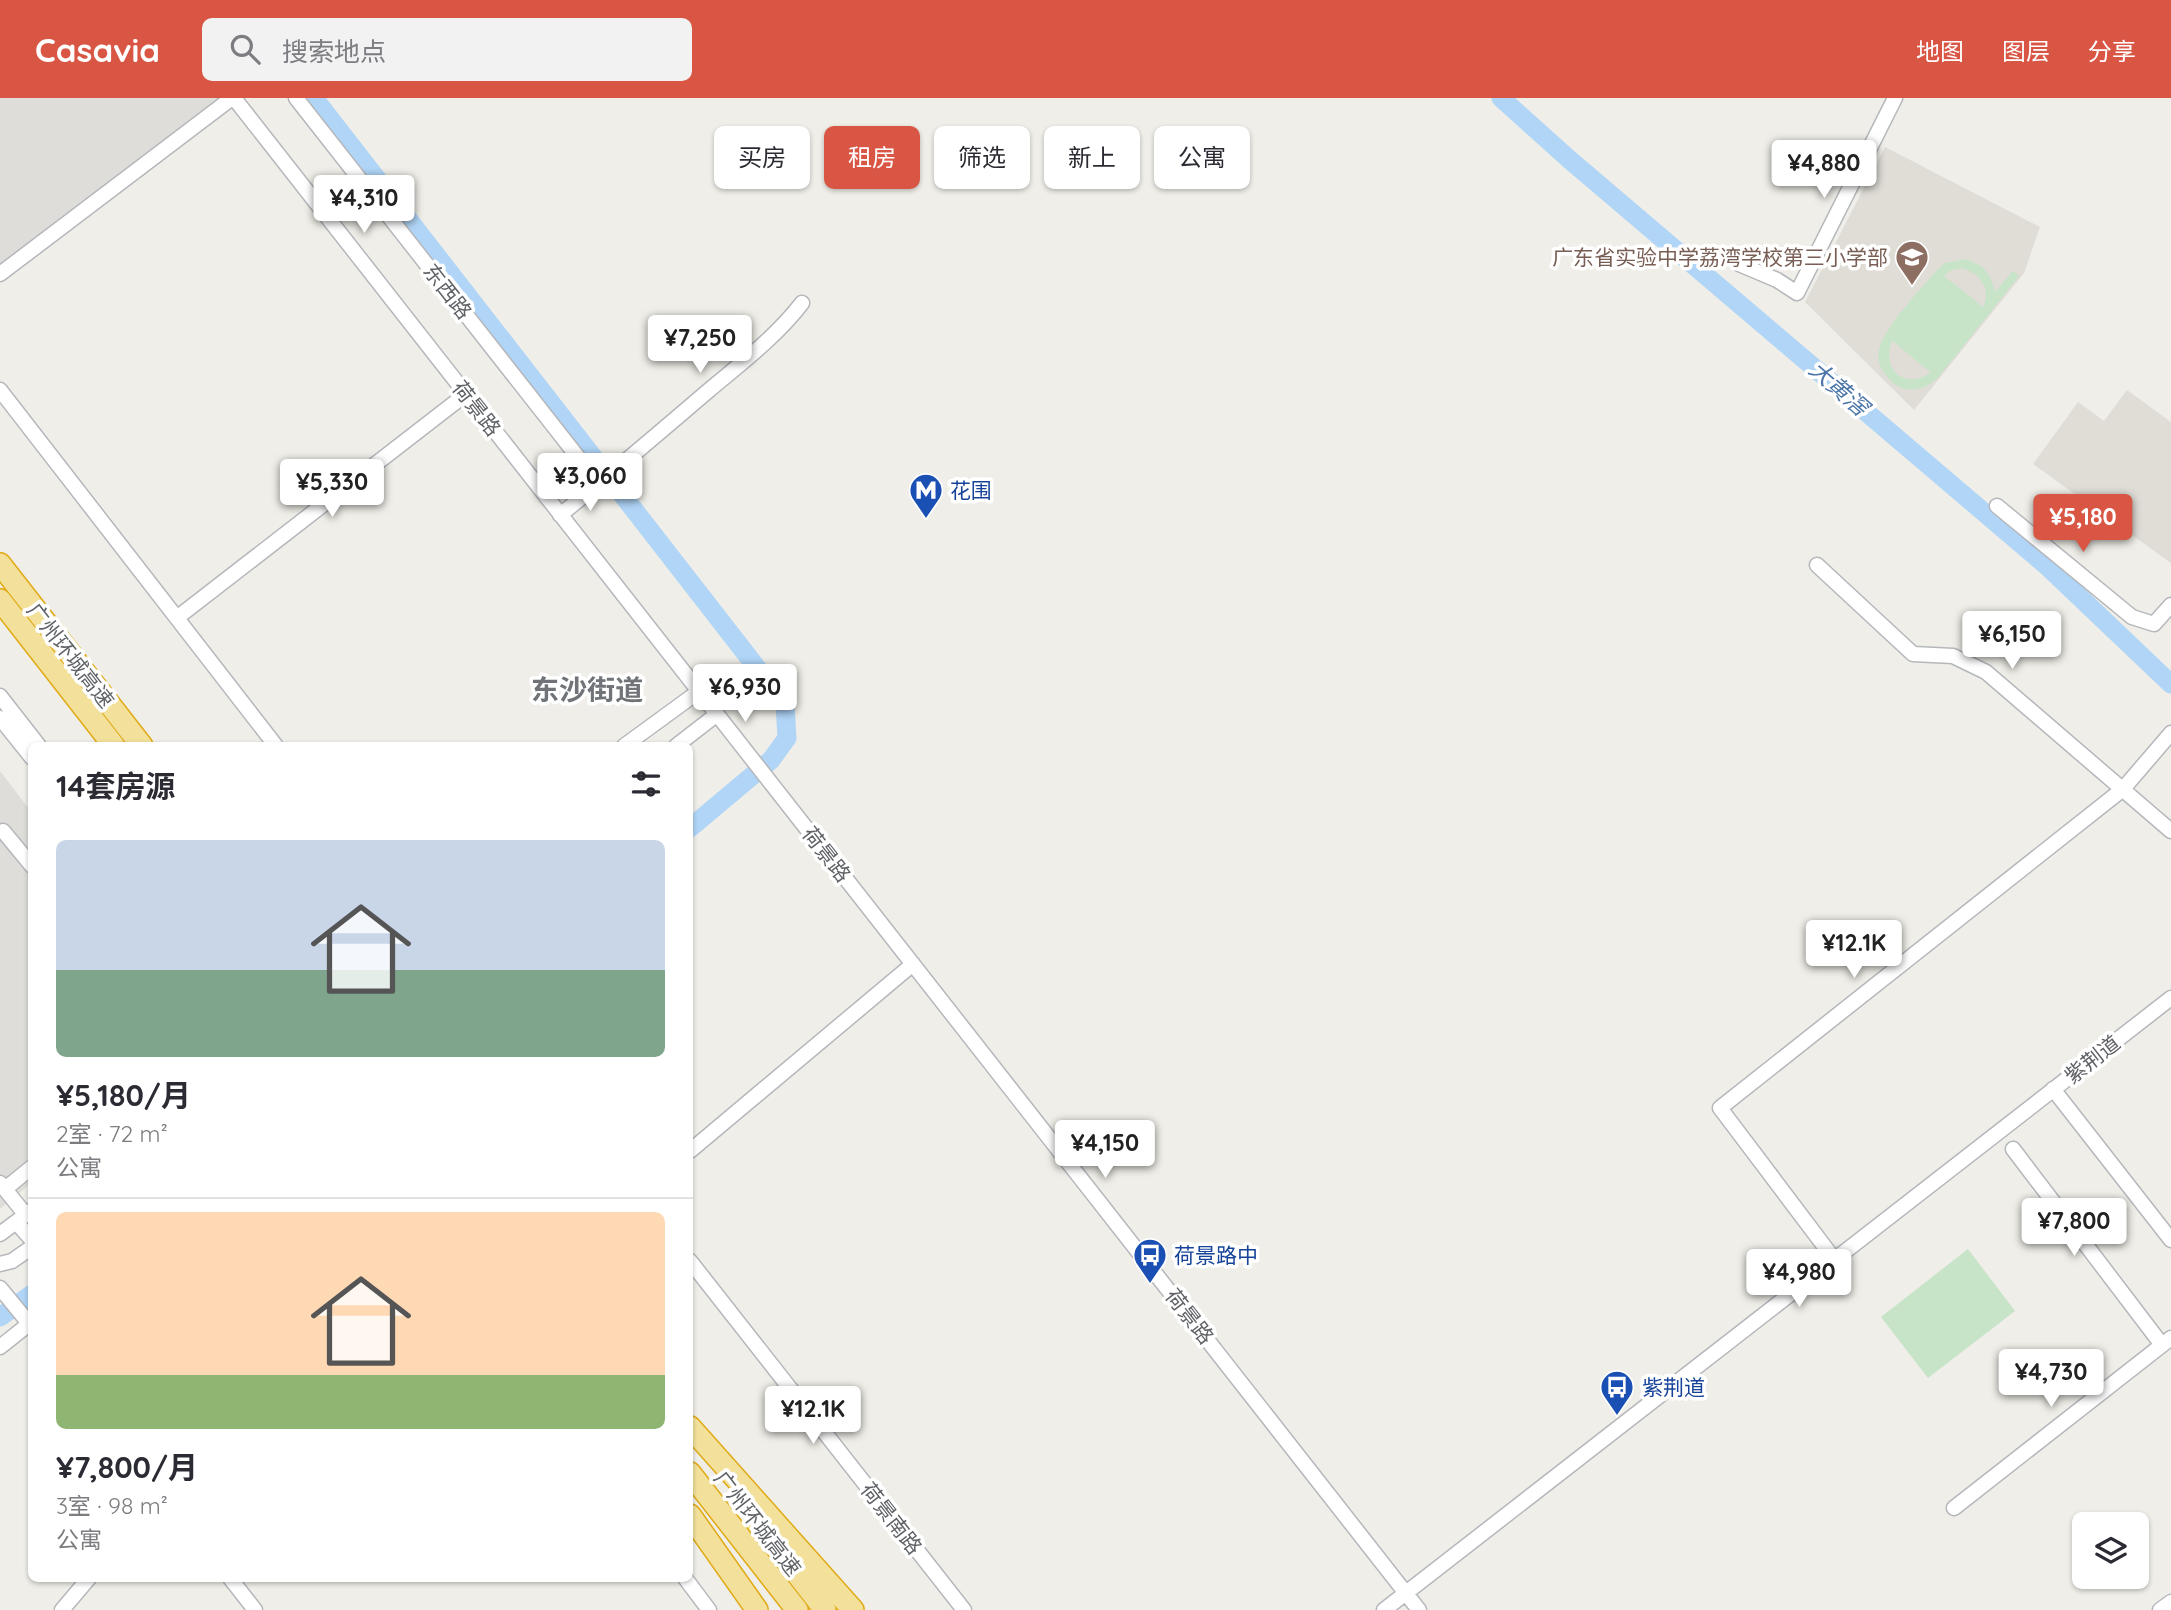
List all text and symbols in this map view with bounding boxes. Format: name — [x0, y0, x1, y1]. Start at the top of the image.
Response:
search box — [202, 18, 692, 81]
text: Casavia — [35, 29, 160, 70]
icon: search — [226, 30, 264, 68]
text: 搜索地点 — [282, 35, 386, 68]
text: 地图 — [1916, 36, 1964, 66]
text: 图层 — [2002, 36, 2050, 66]
text: 分享 — [2088, 36, 2136, 66]
chip: 买房 — [714, 126, 810, 189]
chip: 租房 — [824, 126, 920, 189]
chip: 筛选 — [934, 126, 1030, 189]
chip: 新上 — [1044, 126, 1140, 189]
chip: 公寓 — [1154, 126, 1250, 189]
pin: ¥4,880 — [1767, 140, 1881, 200]
text: ¥4,880 — [1788, 148, 1860, 177]
pin: ¥4,310 — [307, 176, 421, 235]
text: ¥4,310 — [330, 183, 398, 212]
school or university icon: 广东省实验中学荔湾学校第三小学部 — [1893, 238, 1931, 287]
place label: 广东省实验中学荔湾学校第三小学部 — [1552, 244, 1888, 270]
street label: 东西路 — [418, 258, 478, 324]
pin: ¥7,250 — [643, 316, 757, 375]
text: ¥7,250 — [664, 323, 736, 352]
water label: 大黄滘 — [1803, 354, 1877, 424]
street label: 荷景路 — [447, 375, 507, 441]
pin: ¥3,060 — [533, 454, 647, 513]
pin: ¥5,330 — [275, 460, 389, 519]
text: ¥3,060 — [553, 461, 627, 490]
text: ¥5,330 — [296, 467, 368, 496]
metro station icon: 花围 — [907, 471, 945, 520]
place label: 花围 — [950, 477, 992, 503]
pin: ¥5,180 — [2026, 494, 2140, 554]
text: ¥5,180 — [2049, 502, 2117, 531]
street label: 广州环城高速 — [22, 597, 120, 713]
pin: ¥6,150 — [1955, 612, 2069, 671]
text: ¥6,150 — [1978, 619, 2046, 648]
pin: ¥6,930 — [688, 664, 802, 724]
district label: 东沙街道 — [531, 672, 643, 707]
text: ¥6,930 — [709, 672, 781, 701]
icon: filters — [627, 765, 665, 803]
text: 14套房源 — [56, 767, 175, 805]
street label: 荷景路 — [797, 821, 857, 887]
icon: home — [298, 886, 424, 1012]
pin: ¥12.1K — [1797, 920, 1911, 980]
text: ¥12.1K — [1822, 928, 1886, 957]
street label: 紫荆道 — [2059, 1029, 2125, 1089]
text: ¥5,180/月 — [56, 1076, 191, 1114]
text: 2室 · 72 m² — [56, 1119, 168, 1148]
pin: ¥4,150 — [1048, 1121, 1162, 1180]
text: ¥4,150 — [1071, 1128, 1139, 1157]
text: 公寓 — [56, 1153, 102, 1182]
pin: ¥7,800 — [2017, 1198, 2131, 1258]
text: ¥7,800 — [2038, 1206, 2110, 1235]
bus stop icon: 荷景路中 — [1131, 1236, 1169, 1285]
place label: 荷景路中 — [1174, 1242, 1258, 1268]
pin: ¥4,980 — [1742, 1250, 1856, 1309]
text: ¥4,980 — [1762, 1257, 1836, 1286]
icon: home — [298, 1258, 424, 1384]
street label: 荷景路 — [1160, 1283, 1220, 1349]
pin: ¥4,730 — [1994, 1350, 2108, 1409]
text: ¥4,730 — [2015, 1357, 2087, 1386]
bus stop icon: 紫荆道 — [1598, 1368, 1636, 1417]
place label: 紫荆道 — [1642, 1374, 1705, 1400]
pin: ¥12.1K — [756, 1386, 870, 1446]
text: ¥12.1K — [781, 1394, 845, 1423]
text: ¥7,800/月 — [56, 1448, 198, 1486]
street label: 广州环城高速 — [709, 1465, 807, 1581]
street label: 荷景南路 — [856, 1477, 928, 1559]
text: 3室 · 98 m² — [56, 1491, 168, 1520]
map controls — [2072, 1512, 2149, 1589]
button: layers — [2072, 1512, 2149, 1589]
text: 公寓 — [56, 1525, 102, 1554]

